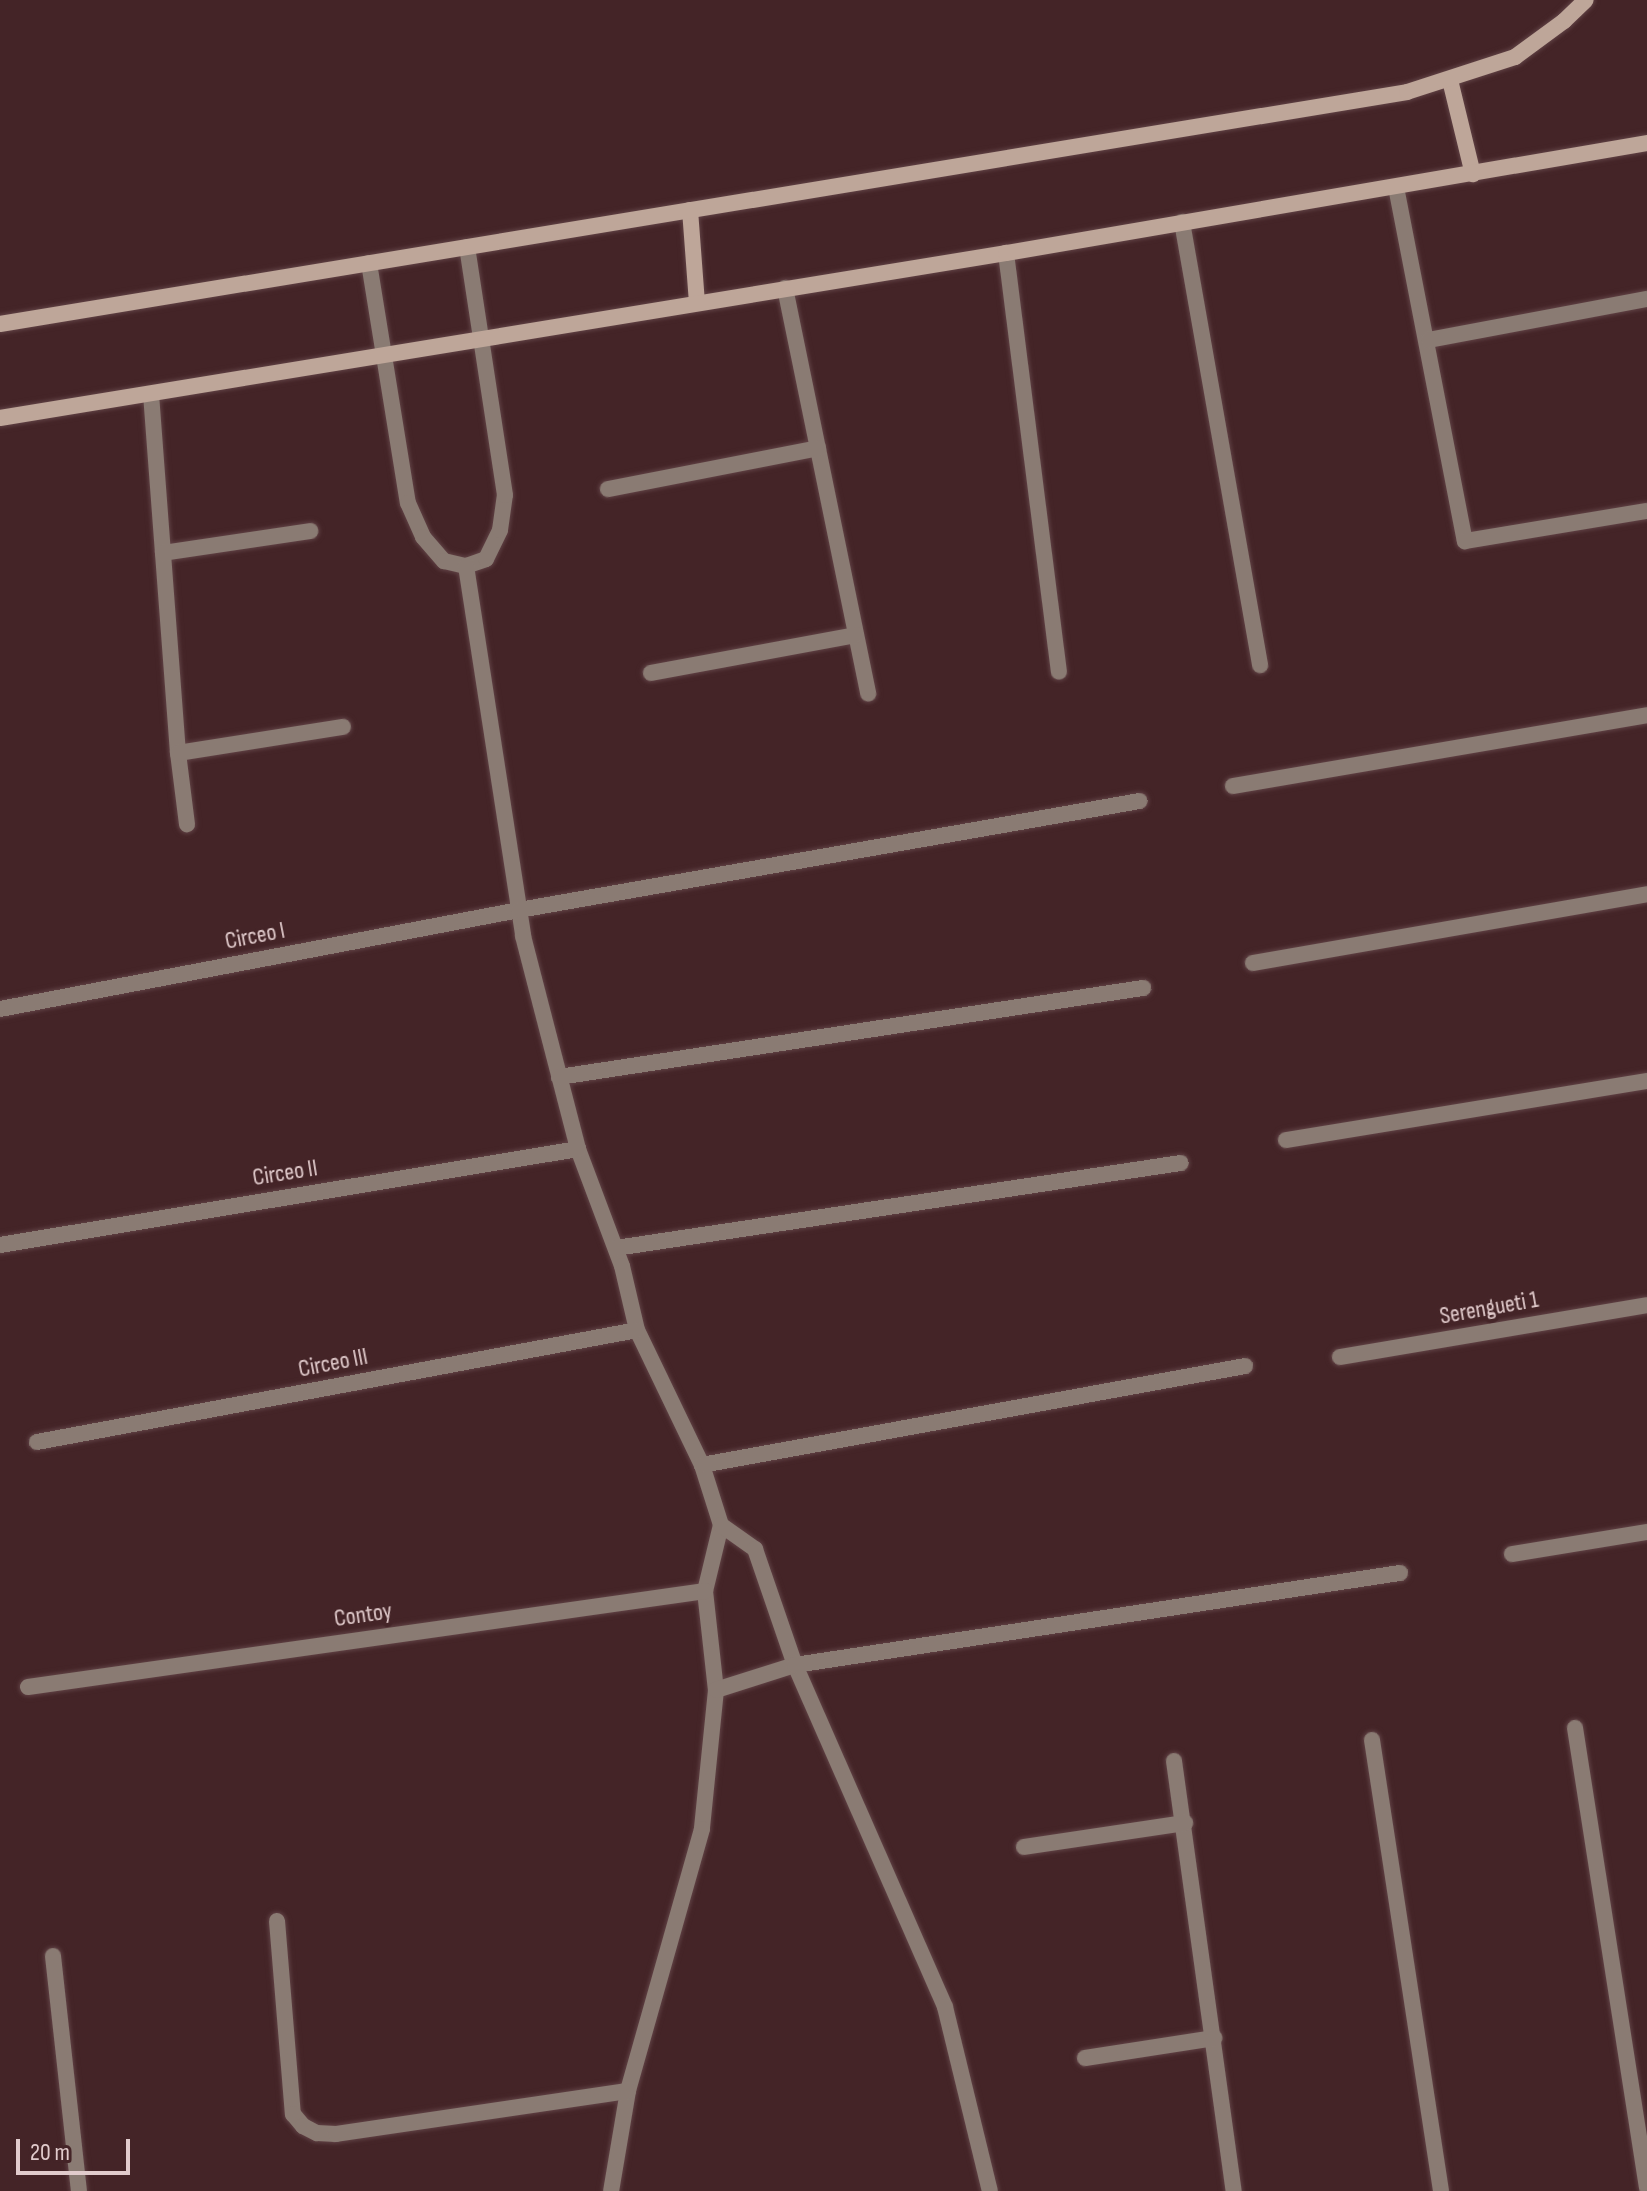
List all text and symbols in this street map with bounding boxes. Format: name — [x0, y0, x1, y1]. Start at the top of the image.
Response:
street label: Circeo I — [223, 916, 287, 956]
street label: Circeo II — [251, 1154, 319, 1192]
street label: Serengueti 1 — [1437, 1285, 1541, 1331]
street label: Circeo III — [296, 1342, 370, 1384]
street label: Contoy — [332, 1597, 394, 1633]
scale bar — [20, 2123, 134, 2173]
text: 20 m — [30, 2138, 70, 2167]

